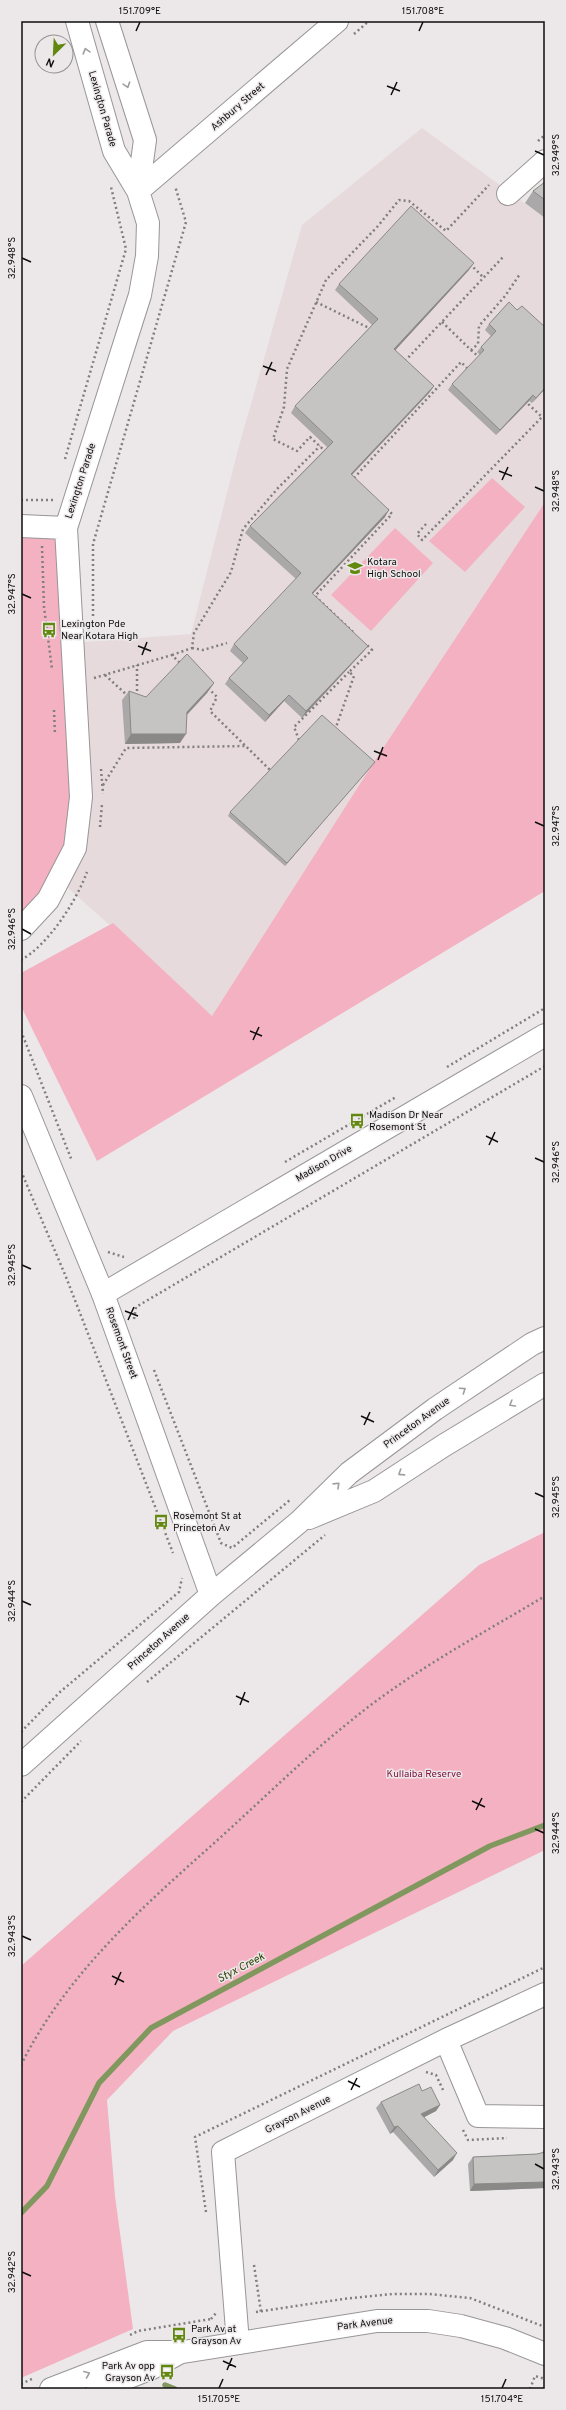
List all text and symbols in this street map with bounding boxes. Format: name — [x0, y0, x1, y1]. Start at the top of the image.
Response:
text: 151.709°E — [119, 5, 161, 18]
text: 151.708°E — [402, 5, 444, 18]
north arrow — [34, 34, 74, 74]
one-way arrow — [82, 48, 91, 55]
text: N — [44, 54, 57, 70]
street label: Lexington Parade — [85, 69, 119, 149]
street label: Ashbury Street — [208, 80, 268, 134]
one-way arrow — [122, 81, 131, 88]
text: 32.949°S — [550, 134, 563, 176]
text: 32.948°S — [6, 237, 19, 279]
street label: Lexington Parade — [63, 442, 99, 520]
text: 32.948°S — [550, 470, 563, 512]
place label: Kotara High School — [367, 556, 421, 581]
school or university icon: Kotara High School — [346, 559, 364, 577]
text: 32.947°S — [6, 573, 19, 615]
place label: Lexington Pde Near Kotara High — [61, 618, 138, 643]
bus stop icon: Lexington Pde Near Kotara High — [40, 621, 58, 639]
text: 32.947°S — [550, 805, 563, 847]
text: 32.946°S — [6, 908, 19, 950]
place label: Madison Dr Near Rosemont St — [369, 1109, 443, 1134]
bus stop icon: Madison Dr Near Rosemont St — [348, 1112, 366, 1130]
text: 32.946°S — [550, 1141, 563, 1183]
street label: Madison Drive — [293, 1143, 355, 1185]
text: 32.945°S — [6, 1244, 19, 1286]
street label: Rosemont Street — [102, 1305, 140, 1381]
one-way arrow — [459, 1387, 466, 1395]
street label: Princeton Avenue — [381, 1395, 453, 1451]
one-way arrow — [509, 1400, 516, 1407]
one-way arrow — [398, 1468, 405, 1476]
text: 32.945°S — [550, 1476, 563, 1518]
one-way arrow — [332, 1482, 340, 1490]
place label: Rosemont St at Princeton Av — [173, 1510, 242, 1535]
bus stop icon: Rosemont St at Princeton Av — [152, 1513, 170, 1531]
text: 32.944°S — [6, 1580, 19, 1622]
street label: Princeton Avenue — [125, 1611, 193, 1673]
park label: Kullaiba Reserve — [387, 1768, 461, 1781]
text: 32.944°S — [550, 1812, 563, 1854]
text: 32.943°S — [6, 1915, 19, 1957]
water label: Styx Creek — [215, 1950, 267, 1986]
street label: Grayson Avenue — [263, 2093, 333, 2137]
text: 32.943°S — [550, 2148, 563, 2190]
text: 32.942°S — [6, 2251, 19, 2293]
street label: Park Avenue — [336, 2314, 394, 2334]
place label: Park Av at Grayson Av — [191, 2323, 241, 2348]
bus stop icon: Park Av at Grayson Av — [170, 2326, 188, 2344]
place label: Park Av opp Grayson Av — [102, 2360, 155, 2385]
bus stop icon: Park Av opp Grayson Av — [158, 2363, 176, 2381]
one-way arrow — [83, 2370, 90, 2378]
text: 151.705°E — [198, 2393, 240, 2406]
text: 151.704°E — [481, 2393, 523, 2406]

